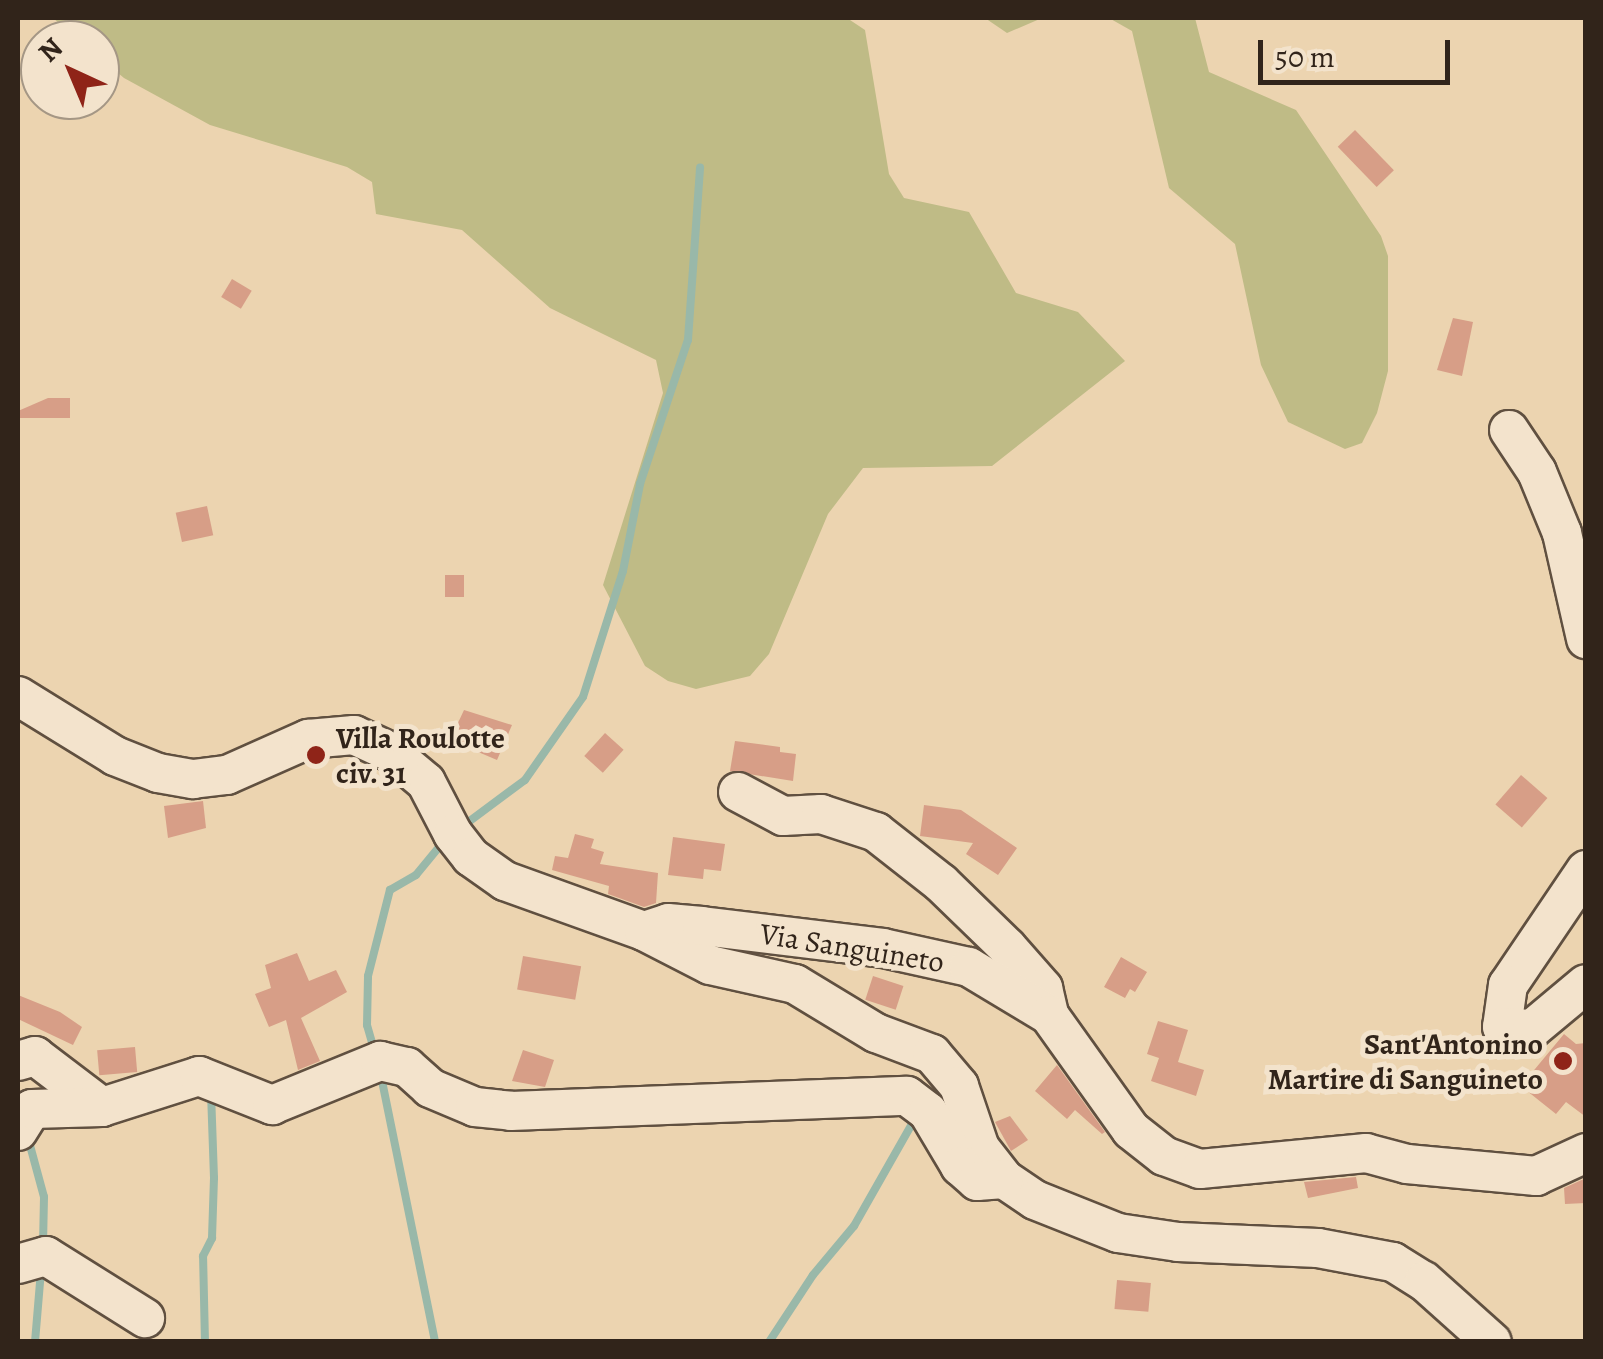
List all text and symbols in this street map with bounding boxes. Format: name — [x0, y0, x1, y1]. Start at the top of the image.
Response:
north arrow — [20, 20, 120, 120]
scale bar — [1263, 20, 1456, 82]
text: N — [30, 29, 71, 71]
text: 50 m — [1275, 37, 1335, 77]
place label: Villa Roulotte civ. 31 — [336, 720, 505, 790]
marker: Villa Roulotte civ. 31 — [305, 744, 327, 766]
street label: Via Sanguineto — [758, 916, 946, 980]
place label: Sant'Antonino Martire di Sanguineto — [1268, 1026, 1543, 1096]
marker: Sant'Antonino Martire di Sanguineto — [1552, 1050, 1574, 1072]

